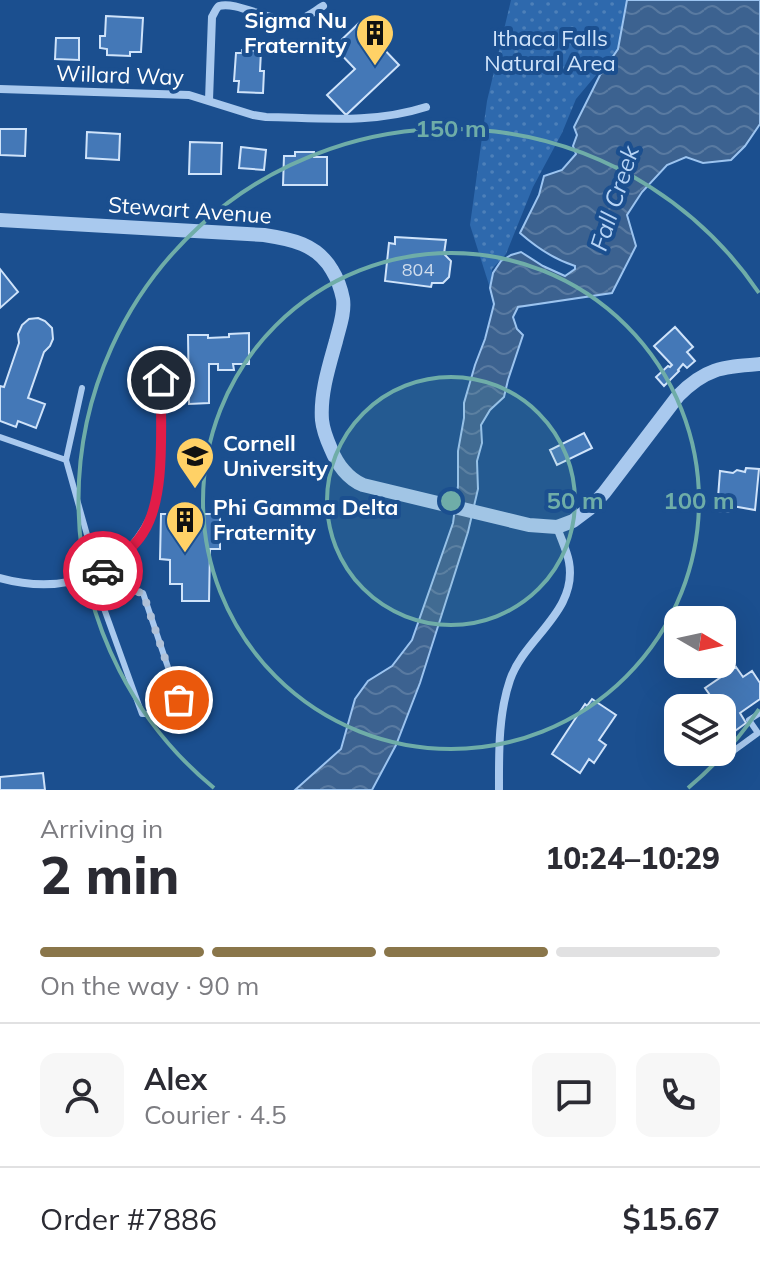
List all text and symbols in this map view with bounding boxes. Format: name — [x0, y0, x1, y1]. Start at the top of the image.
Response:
place label: Sigma Nu Fraternity — [244, 6, 347, 59]
building icon: Sigma Nu Fraternity — [354, 12, 396, 67]
park label: Ithaca Falls Natural Area — [484, 24, 616, 77]
street label: Willard Way — [55, 59, 185, 91]
text: 150 m — [415, 113, 487, 143]
water label: Fall Creek — [583, 141, 645, 254]
street label: Stewart Avenue — [107, 190, 273, 230]
house number: 804 — [402, 258, 434, 281]
pin — [127, 346, 195, 414]
icon: home — [139, 358, 183, 402]
place label: Cornell University — [223, 429, 328, 482]
school or university icon: Cornell University — [174, 435, 216, 490]
text: 50 m — [547, 485, 603, 515]
text: 100 m — [663, 485, 735, 515]
centre of rings — [437, 487, 465, 515]
place label: Phi Gamma Delta Fraternity — [213, 493, 398, 546]
building icon: Phi Gamma Delta Fraternity — [164, 499, 206, 554]
courier — [63, 531, 143, 611]
icon: car — [81, 549, 125, 593]
north arrow — [664, 606, 736, 678]
map controls — [664, 606, 736, 766]
pin — [145, 666, 213, 734]
icon: bag — [157, 678, 201, 722]
button: layers — [664, 694, 736, 766]
text: Arriving in — [40, 812, 163, 845]
text: 10:24–10:29 — [545, 839, 720, 877]
text: 2 min — [40, 842, 179, 907]
text: On the way · 90 m — [40, 969, 259, 1002]
button: person — [40, 1053, 124, 1137]
button: chat — [532, 1053, 616, 1137]
button: phone — [636, 1053, 720, 1137]
text: Alex — [144, 1060, 207, 1098]
text: Courier · 4.5 — [144, 1098, 287, 1131]
text: Order #7886 — [40, 1200, 217, 1238]
text: $15.67 — [623, 1200, 720, 1238]

